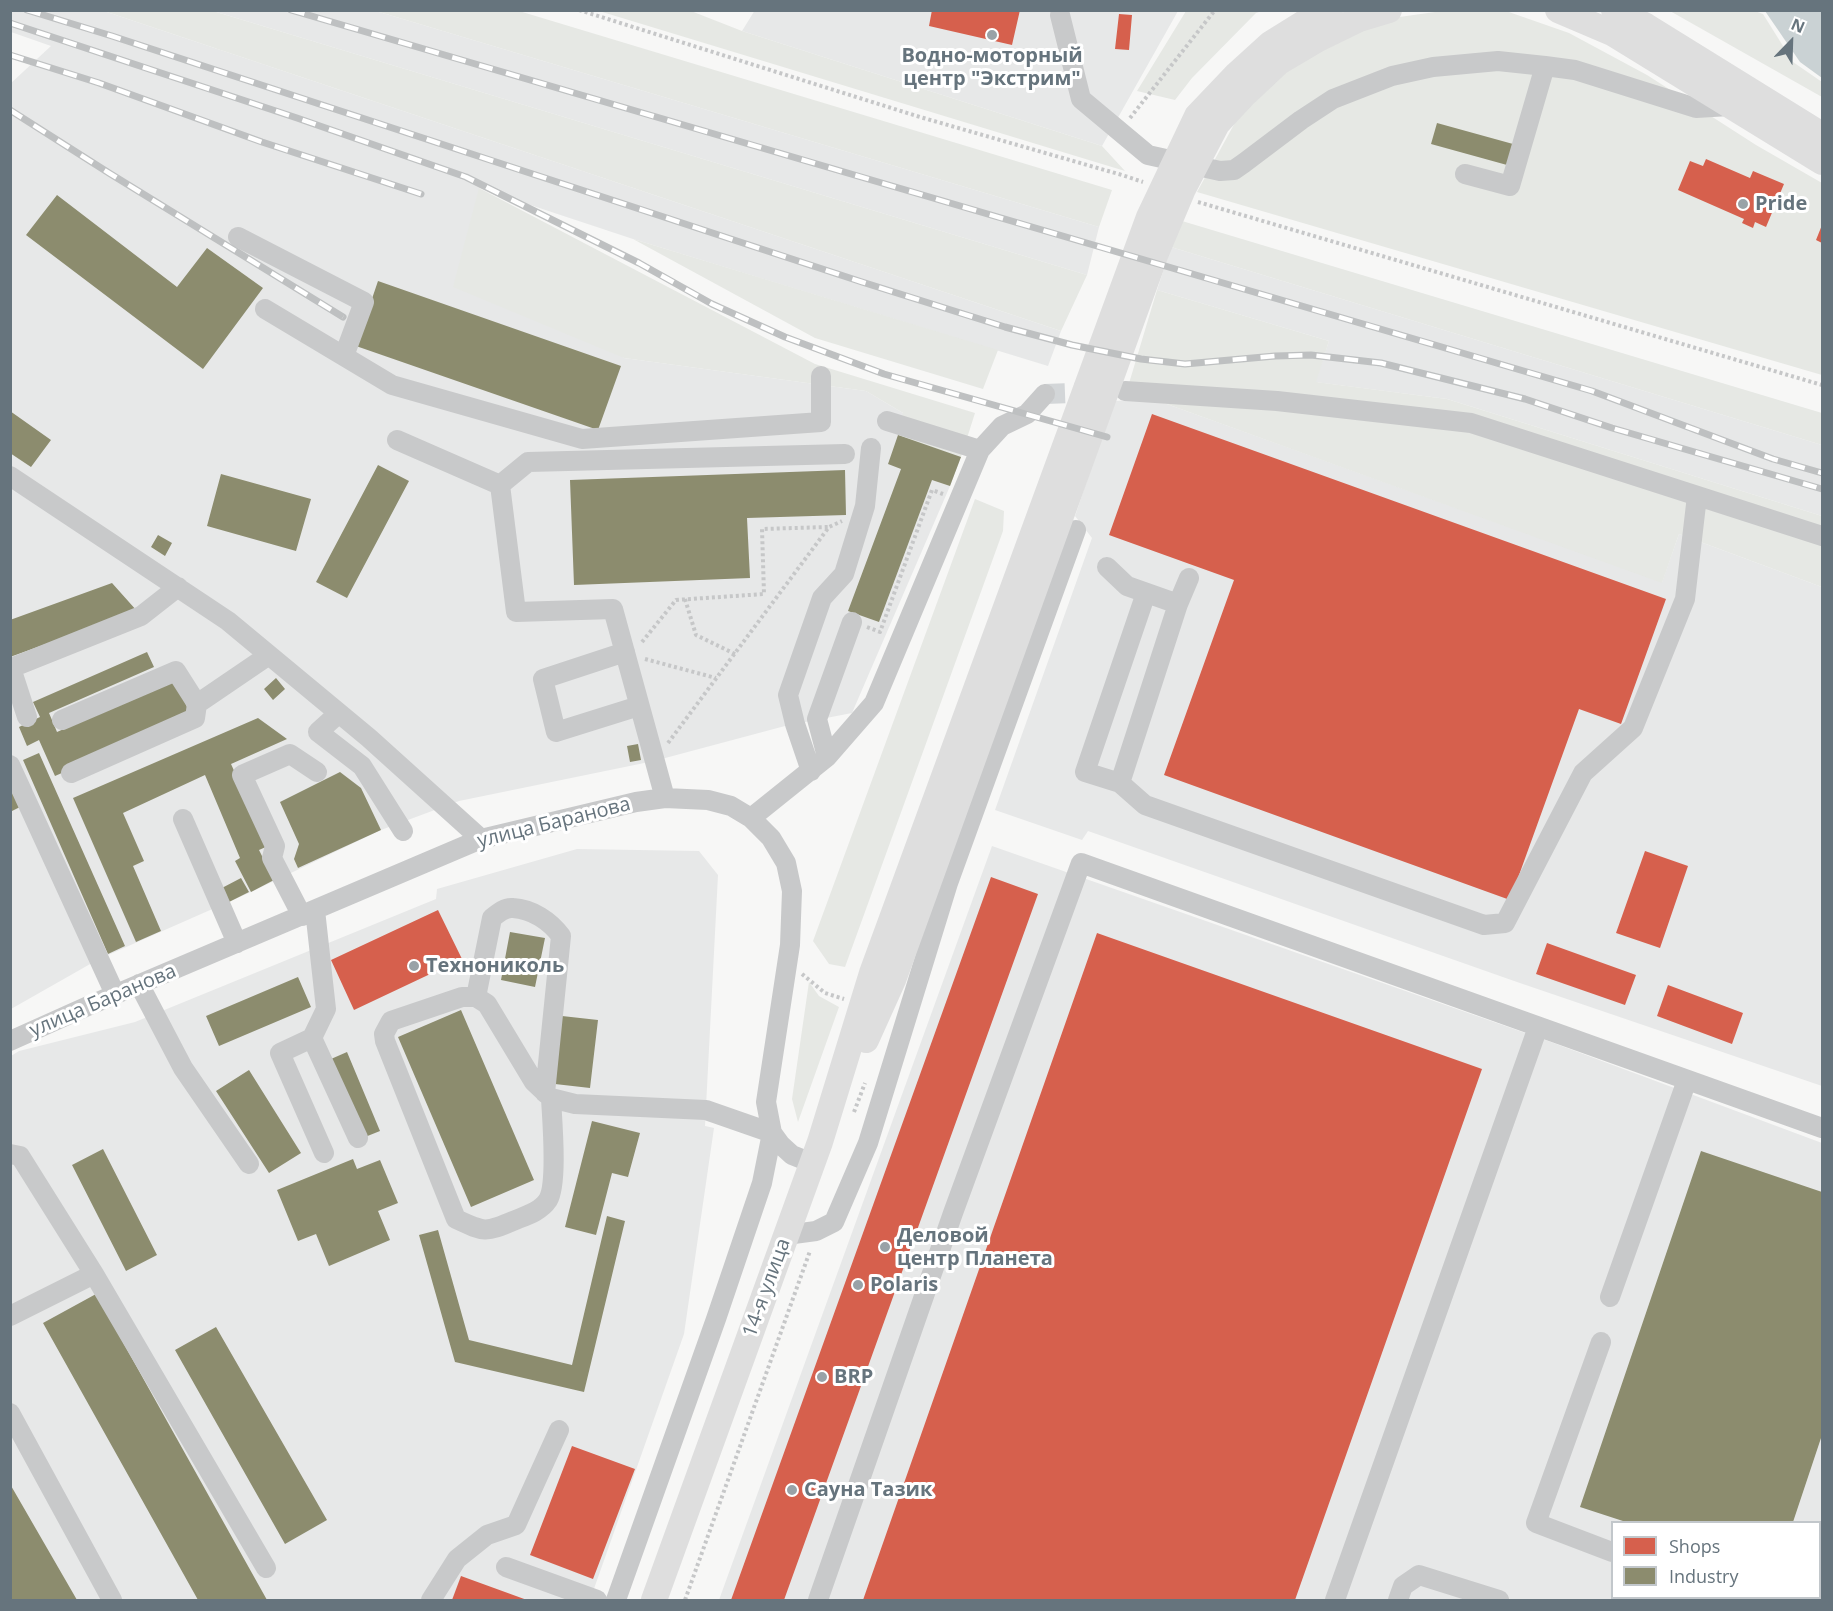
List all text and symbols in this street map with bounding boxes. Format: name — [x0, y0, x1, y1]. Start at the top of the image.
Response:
north arrow — [1761, 12, 1821, 72]
text: N — [1788, 13, 1808, 38]
marker: Водно-моторный центр "Экстрим" — [985, 28, 999, 42]
place label: Водно-моторный центр "Экстрим" — [901, 44, 1083, 91]
place label: Pride — [1755, 192, 1807, 216]
marker: Pride — [1736, 197, 1750, 211]
street label: улица Баранова — [475, 792, 633, 854]
place label: Технониколь — [426, 954, 564, 978]
street label: улица Баранова — [26, 959, 180, 1043]
marker: Технониколь — [407, 959, 421, 973]
place label: Деловой центр Планета — [897, 1224, 1053, 1271]
street label: 14-я улица — [738, 1235, 796, 1341]
marker: Деловой центр Планета — [878, 1240, 892, 1254]
place label: Polaris — [870, 1273, 938, 1297]
marker: Polaris — [851, 1278, 865, 1292]
place label: BRP — [834, 1365, 873, 1389]
marker: BRP — [815, 1370, 829, 1384]
place label: Сауна Тазик — [804, 1478, 932, 1502]
marker: Сауна Тазик — [785, 1483, 799, 1497]
legend — [1611, 1521, 1821, 1599]
text: Shops — [1669, 1534, 1720, 1558]
text: Industry — [1669, 1564, 1739, 1588]

